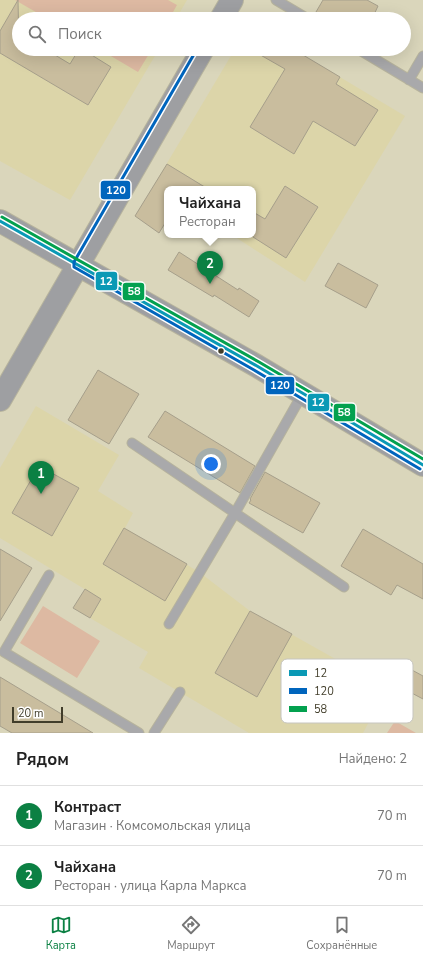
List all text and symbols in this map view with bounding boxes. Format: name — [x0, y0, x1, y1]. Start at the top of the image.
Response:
search box — [12, 12, 411, 56]
icon: search — [26, 23, 48, 45]
text: Поиск — [58, 24, 102, 44]
line badge: 120 — [100, 180, 131, 200]
text: 120 — [106, 183, 126, 198]
popup — [164, 186, 256, 238]
text: Чайхана — [179, 193, 241, 213]
text: Ресторан — [179, 213, 236, 231]
pin: 2 — [197, 251, 223, 284]
line badge: 12 — [95, 271, 118, 291]
text: 12 — [99, 274, 113, 289]
line badge: 58 — [122, 282, 145, 301]
text: 58 — [127, 284, 141, 299]
unlabelled marker — [216, 346, 226, 356]
line badge: 120 — [265, 376, 295, 395]
text: 120 — [270, 378, 290, 393]
line badge: 12 — [307, 393, 330, 412]
text: 12 — [311, 395, 325, 410]
line badge: 58 — [333, 403, 356, 422]
text: 58 — [337, 405, 351, 420]
your location — [201, 454, 221, 474]
pin: 1 — [28, 461, 54, 494]
legend — [281, 659, 413, 723]
text: 12 — [314, 666, 327, 681]
text: 120 — [314, 684, 334, 699]
text: 58 — [314, 702, 328, 717]
scale bar — [12, 705, 63, 724]
text: 20 m — [18, 706, 43, 721]
text: Рядом — [16, 748, 69, 771]
text: Найдено: 2 — [339, 750, 407, 768]
text: Контраст — [54, 797, 121, 817]
text: 1 — [25, 807, 33, 825]
text: 70 m — [377, 807, 407, 825]
text: Магазин · Комсомольская улица — [54, 817, 251, 835]
text: Чайхана — [54, 857, 116, 877]
text: 2 — [25, 867, 33, 885]
text: 70 m — [377, 867, 407, 885]
text: Ресторан · улица Карла Маркса — [54, 877, 246, 895]
tab: Карта — [46, 914, 76, 953]
tab: Маршрут — [167, 914, 215, 953]
tab: Сохранённые — [306, 914, 377, 953]

